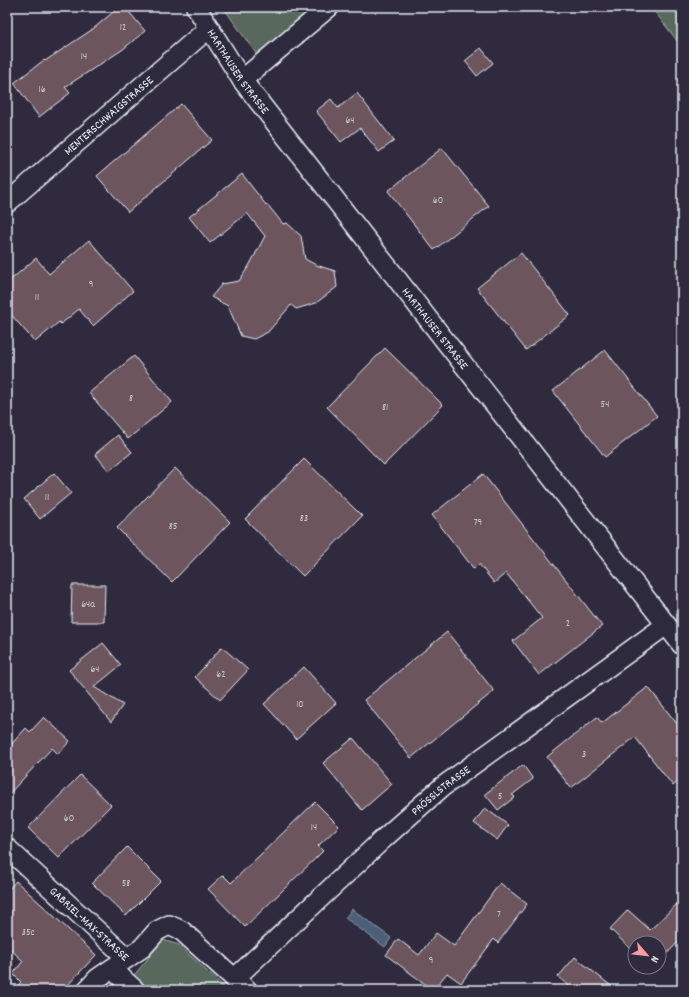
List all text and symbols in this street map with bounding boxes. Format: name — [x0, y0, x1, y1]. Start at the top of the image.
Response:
house number: 12 — [120, 21, 126, 35]
street label: HARTHAUSER STRASSE — [202, 26, 273, 119]
house number: 14 — [81, 50, 87, 64]
street label: MENTERSCHWAIGSTRASSE — [61, 72, 158, 160]
house number: 16 — [38, 83, 46, 97]
house number: 64 — [345, 114, 355, 128]
house number: 60 — [433, 194, 443, 208]
house number: 9 — [89, 278, 93, 292]
street label: HARTHAUSER STRASSE — [397, 285, 472, 374]
house number: 11 — [35, 291, 39, 305]
house number: 8 — [129, 392, 133, 406]
house number: 54 — [601, 398, 609, 412]
house number: 81 — [382, 401, 388, 415]
house number: 11 — [45, 491, 49, 505]
house number: 83 — [300, 512, 308, 526]
house number: 79 — [474, 516, 482, 530]
house number: 85 — [169, 520, 178, 534]
house number: 64a — [81, 598, 95, 612]
house number: 2 — [566, 617, 570, 631]
house number: 64 — [90, 663, 100, 677]
house number: 62 — [216, 668, 226, 682]
house number: 10 — [296, 698, 304, 712]
house number: 3 — [582, 748, 586, 762]
street label: PRÖSSLSTRASSE — [408, 762, 475, 820]
house number: 5 — [498, 790, 503, 804]
house number: 60 — [64, 812, 74, 826]
house number: 14 — [311, 821, 317, 835]
house number: 58 — [122, 877, 130, 891]
street label: GABRIEL-MAX-STRASSE — [45, 884, 133, 966]
house number: 7 — [497, 908, 501, 922]
house number: 35c — [21, 926, 35, 940]
north arrow — [627, 935, 667, 975]
text: N — [645, 953, 662, 965]
house number: 9 — [429, 954, 433, 968]

